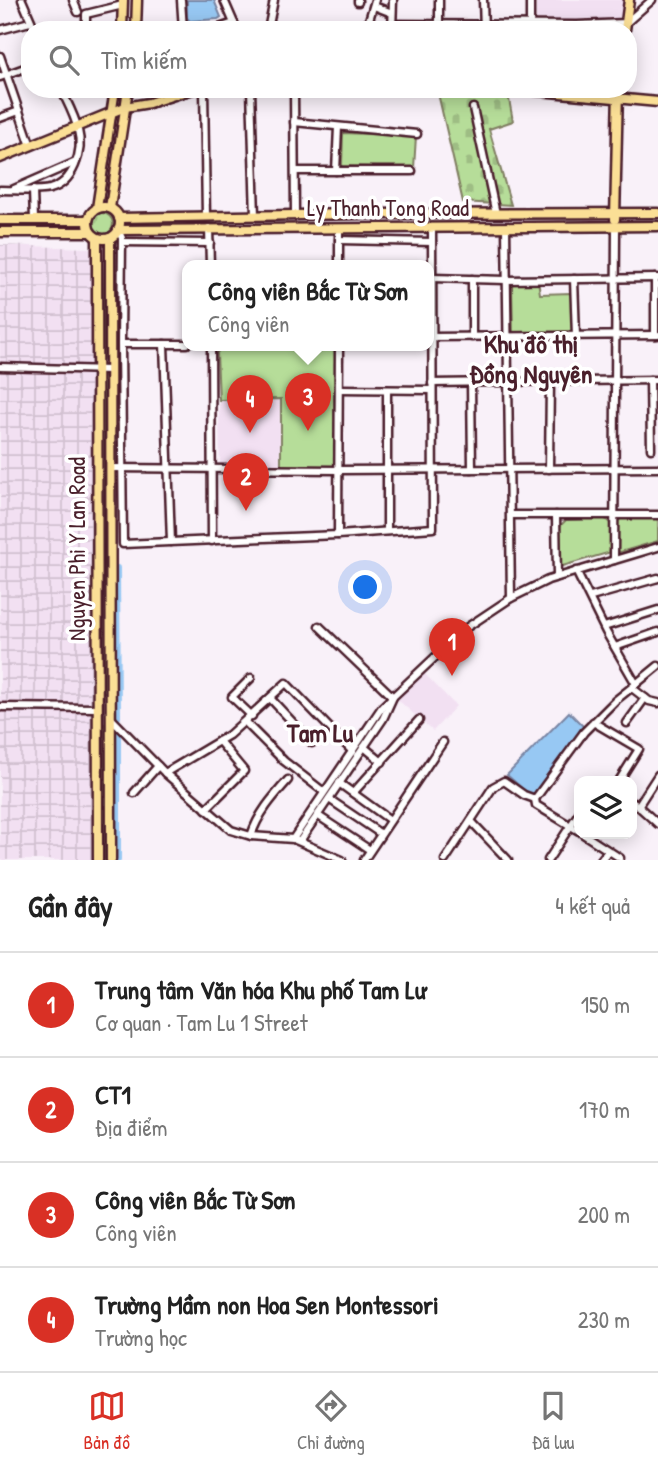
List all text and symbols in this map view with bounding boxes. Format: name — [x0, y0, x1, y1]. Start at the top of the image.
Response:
search box — [21, 21, 637, 98]
icon: search — [45, 41, 83, 79]
text: Tìm kiếm — [101, 42, 187, 77]
street label: Ly Thanh Tong Road — [307, 192, 469, 223]
popup — [182, 260, 434, 351]
text: Công viên Bắc Từ Sơn — [208, 273, 408, 308]
text: Công viên — [208, 308, 289, 339]
district label: Khu đô thị Đồng Nguyên — [470, 326, 592, 392]
pin: 3 — [285, 373, 331, 431]
pin: 4 — [227, 375, 273, 433]
pin: 2 — [223, 453, 269, 511]
street label: Nguyen Phi Y Lan Road — [61, 457, 92, 641]
your location — [348, 570, 382, 604]
pin: 1 — [429, 618, 475, 676]
district label: Tam Lu — [286, 715, 354, 750]
map controls — [574, 776, 637, 839]
button: layers — [574, 776, 637, 839]
text: Gần đây — [28, 886, 113, 926]
text: 4 kết quả — [555, 890, 630, 921]
text: Trung tâm Văn hóa Khu phố Tam Lư — [95, 972, 425, 1007]
text: 1 — [47, 989, 55, 1020]
text: 150 m — [581, 989, 630, 1020]
text: Cơ quan · Tam Lu 1 Street — [95, 1007, 308, 1038]
text: CT1 — [95, 1077, 131, 1112]
text: 2 — [46, 1094, 56, 1125]
text: 170 m — [579, 1094, 630, 1125]
text: Địa điểm — [95, 1112, 167, 1143]
text: Công viên Bắc Từ Sơn — [95, 1182, 296, 1217]
text: 3 — [46, 1199, 56, 1230]
text: 200 m — [578, 1199, 630, 1230]
text: Công viên — [95, 1217, 177, 1248]
text: Trường Mầm non Hoa Sen Montessori — [95, 1287, 439, 1322]
text: 4 — [47, 1304, 55, 1335]
text: 230 m — [578, 1304, 630, 1335]
text: Trường học — [95, 1322, 187, 1353]
tab: Bản đồ — [84, 1387, 130, 1455]
tab: Chỉ đường — [297, 1387, 365, 1455]
tab: Đã lưu — [532, 1387, 574, 1455]

